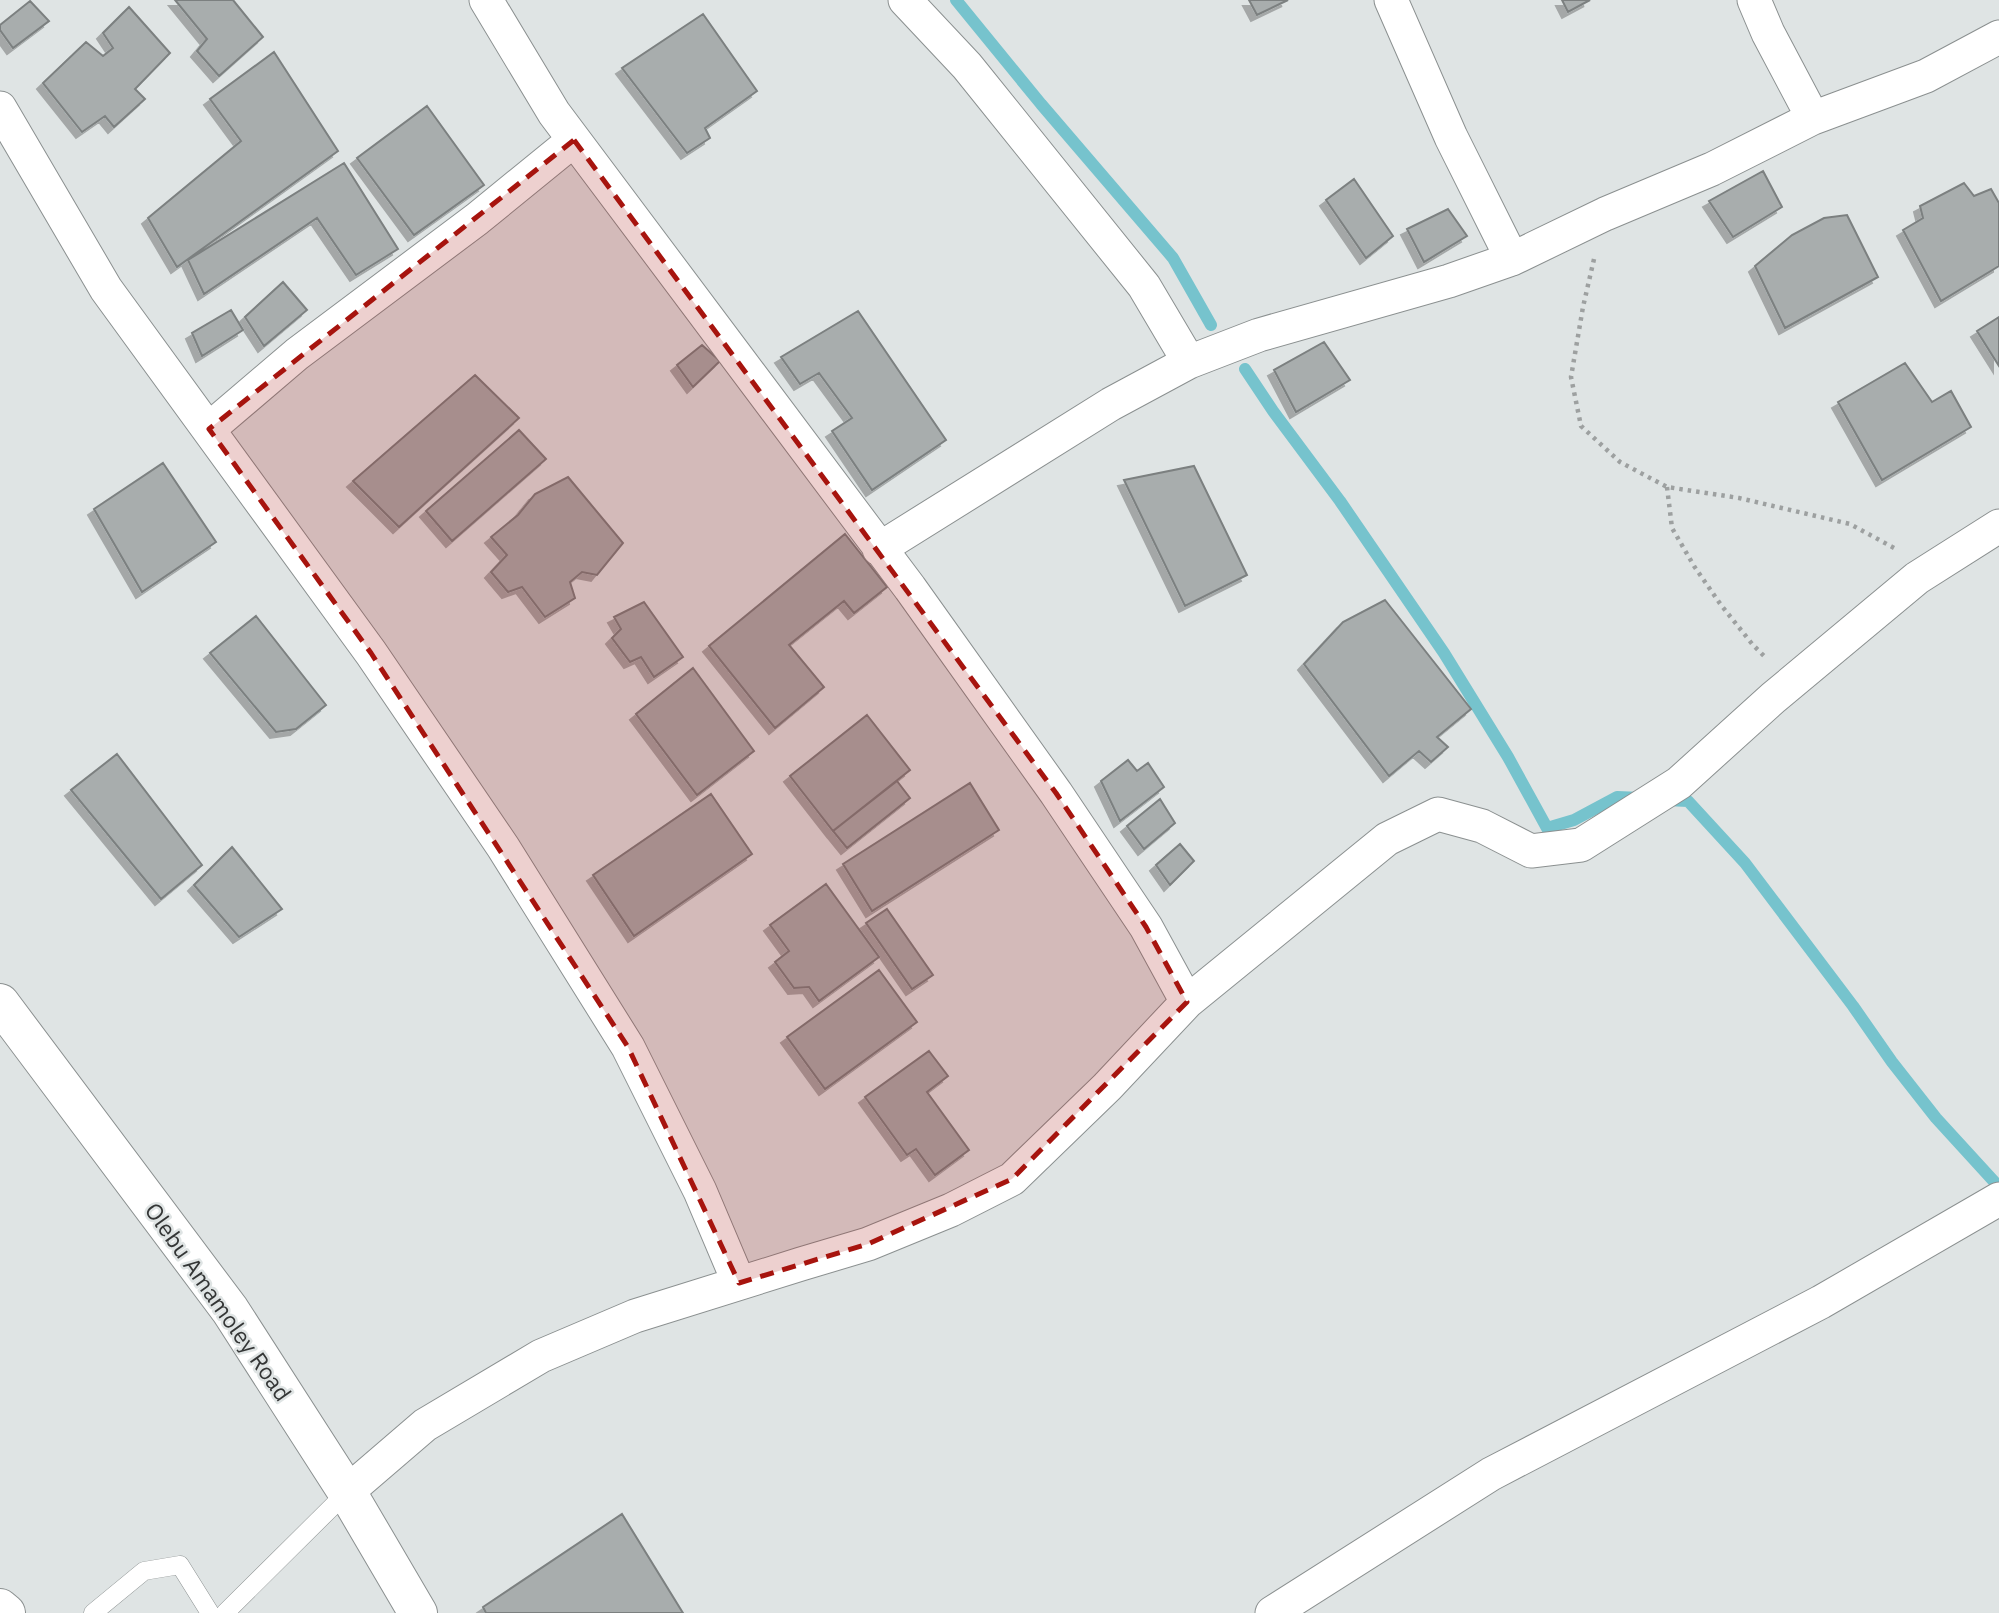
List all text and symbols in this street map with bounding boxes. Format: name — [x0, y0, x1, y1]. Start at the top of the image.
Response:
street label: Olebu Amamoley Road — [139, 1196, 299, 1407]

